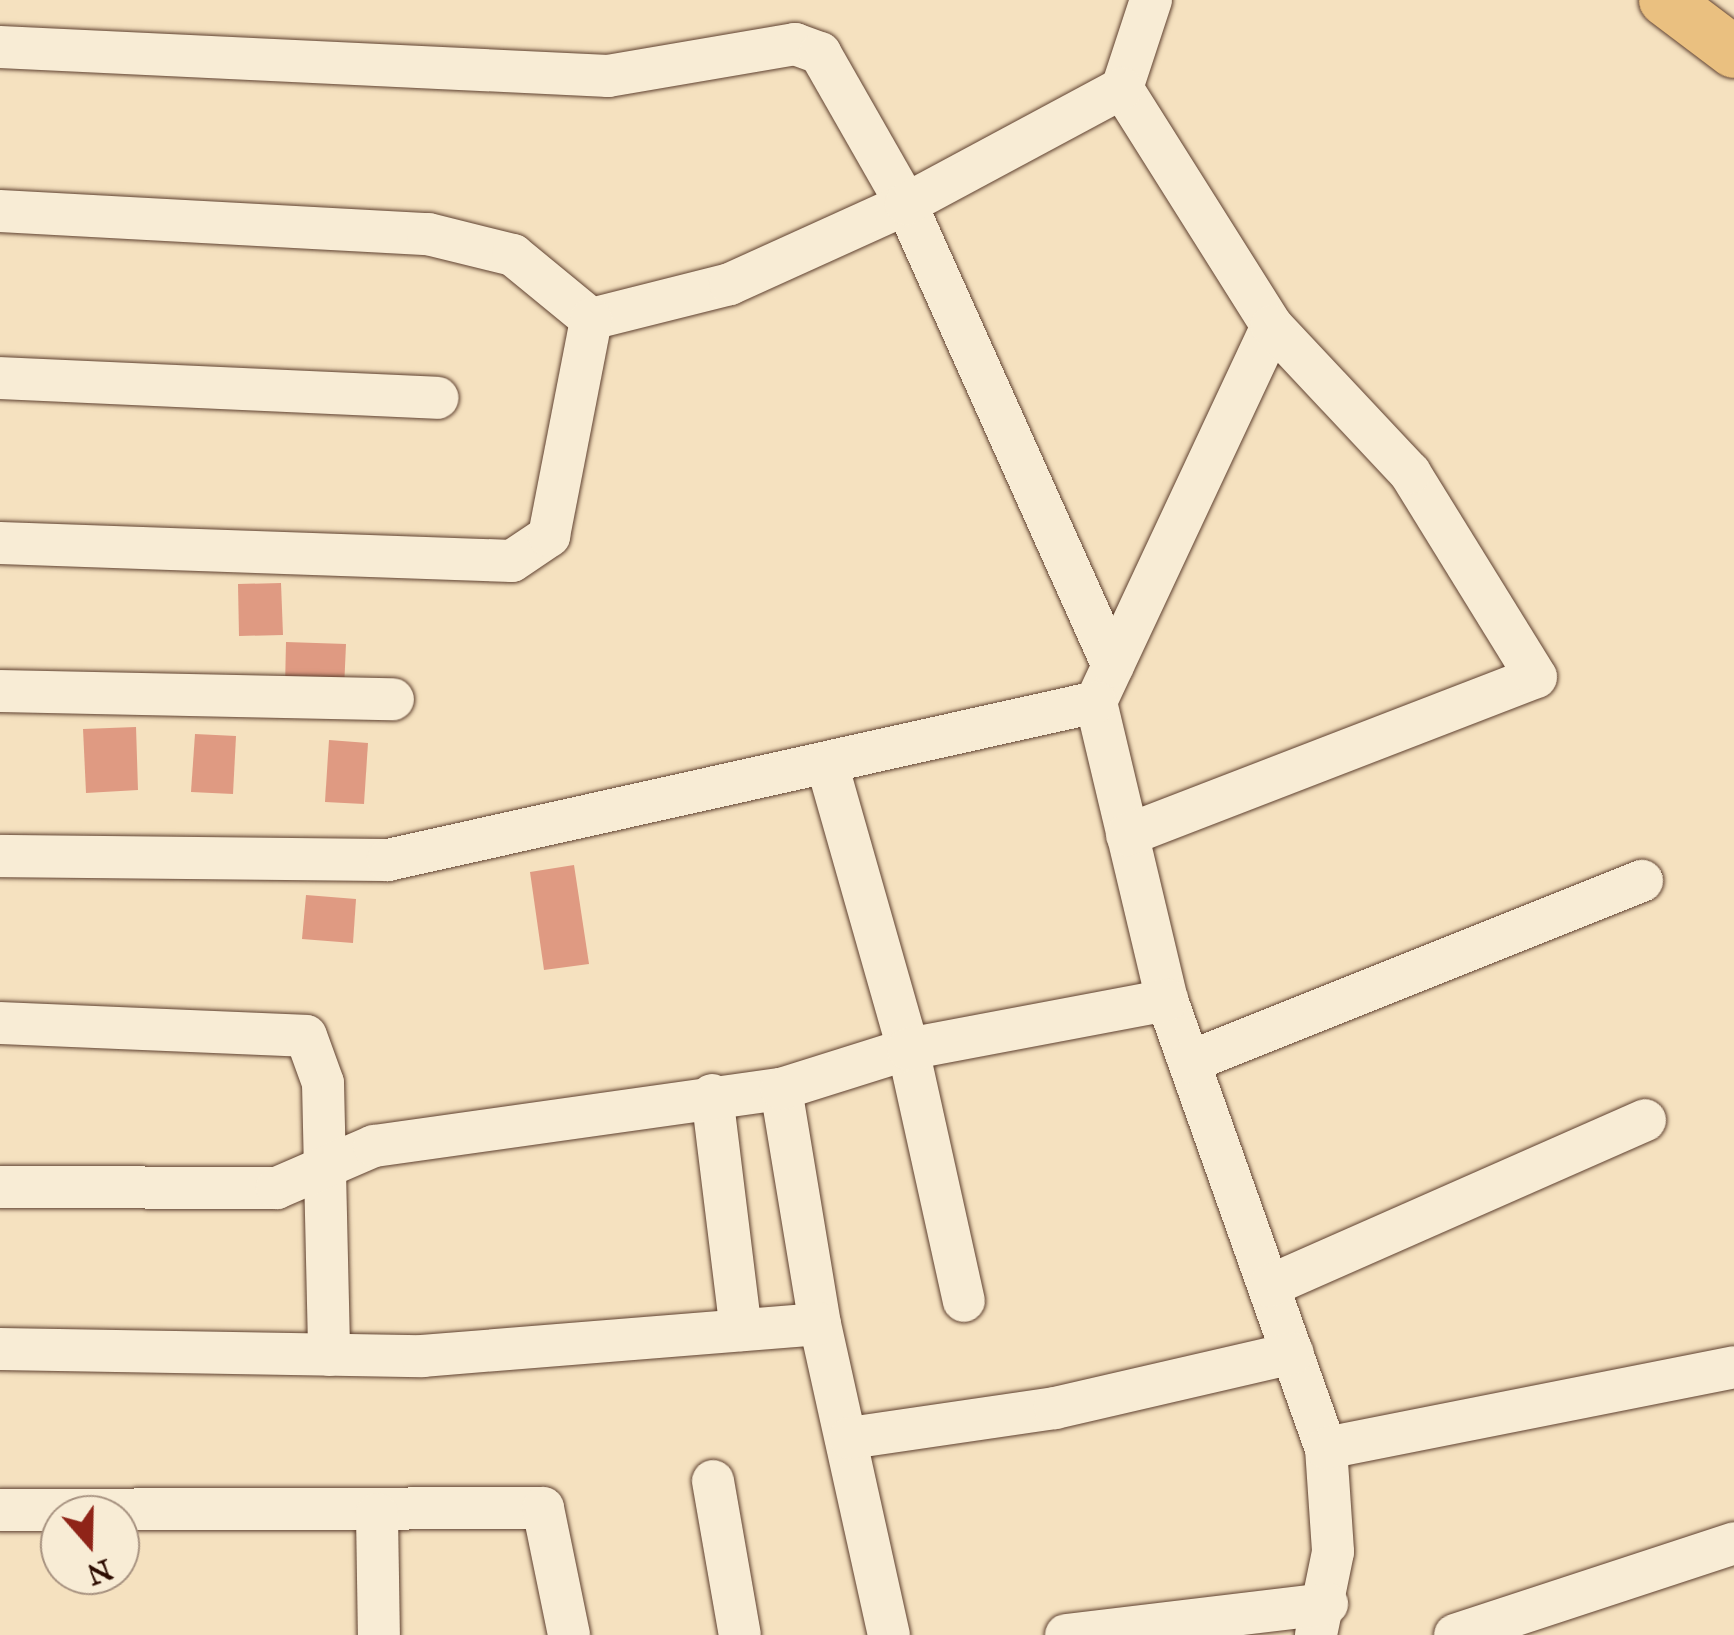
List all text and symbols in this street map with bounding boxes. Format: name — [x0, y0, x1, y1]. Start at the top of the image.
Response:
north arrow — [40, 1495, 140, 1595]
text: N — [83, 1551, 117, 1592]

